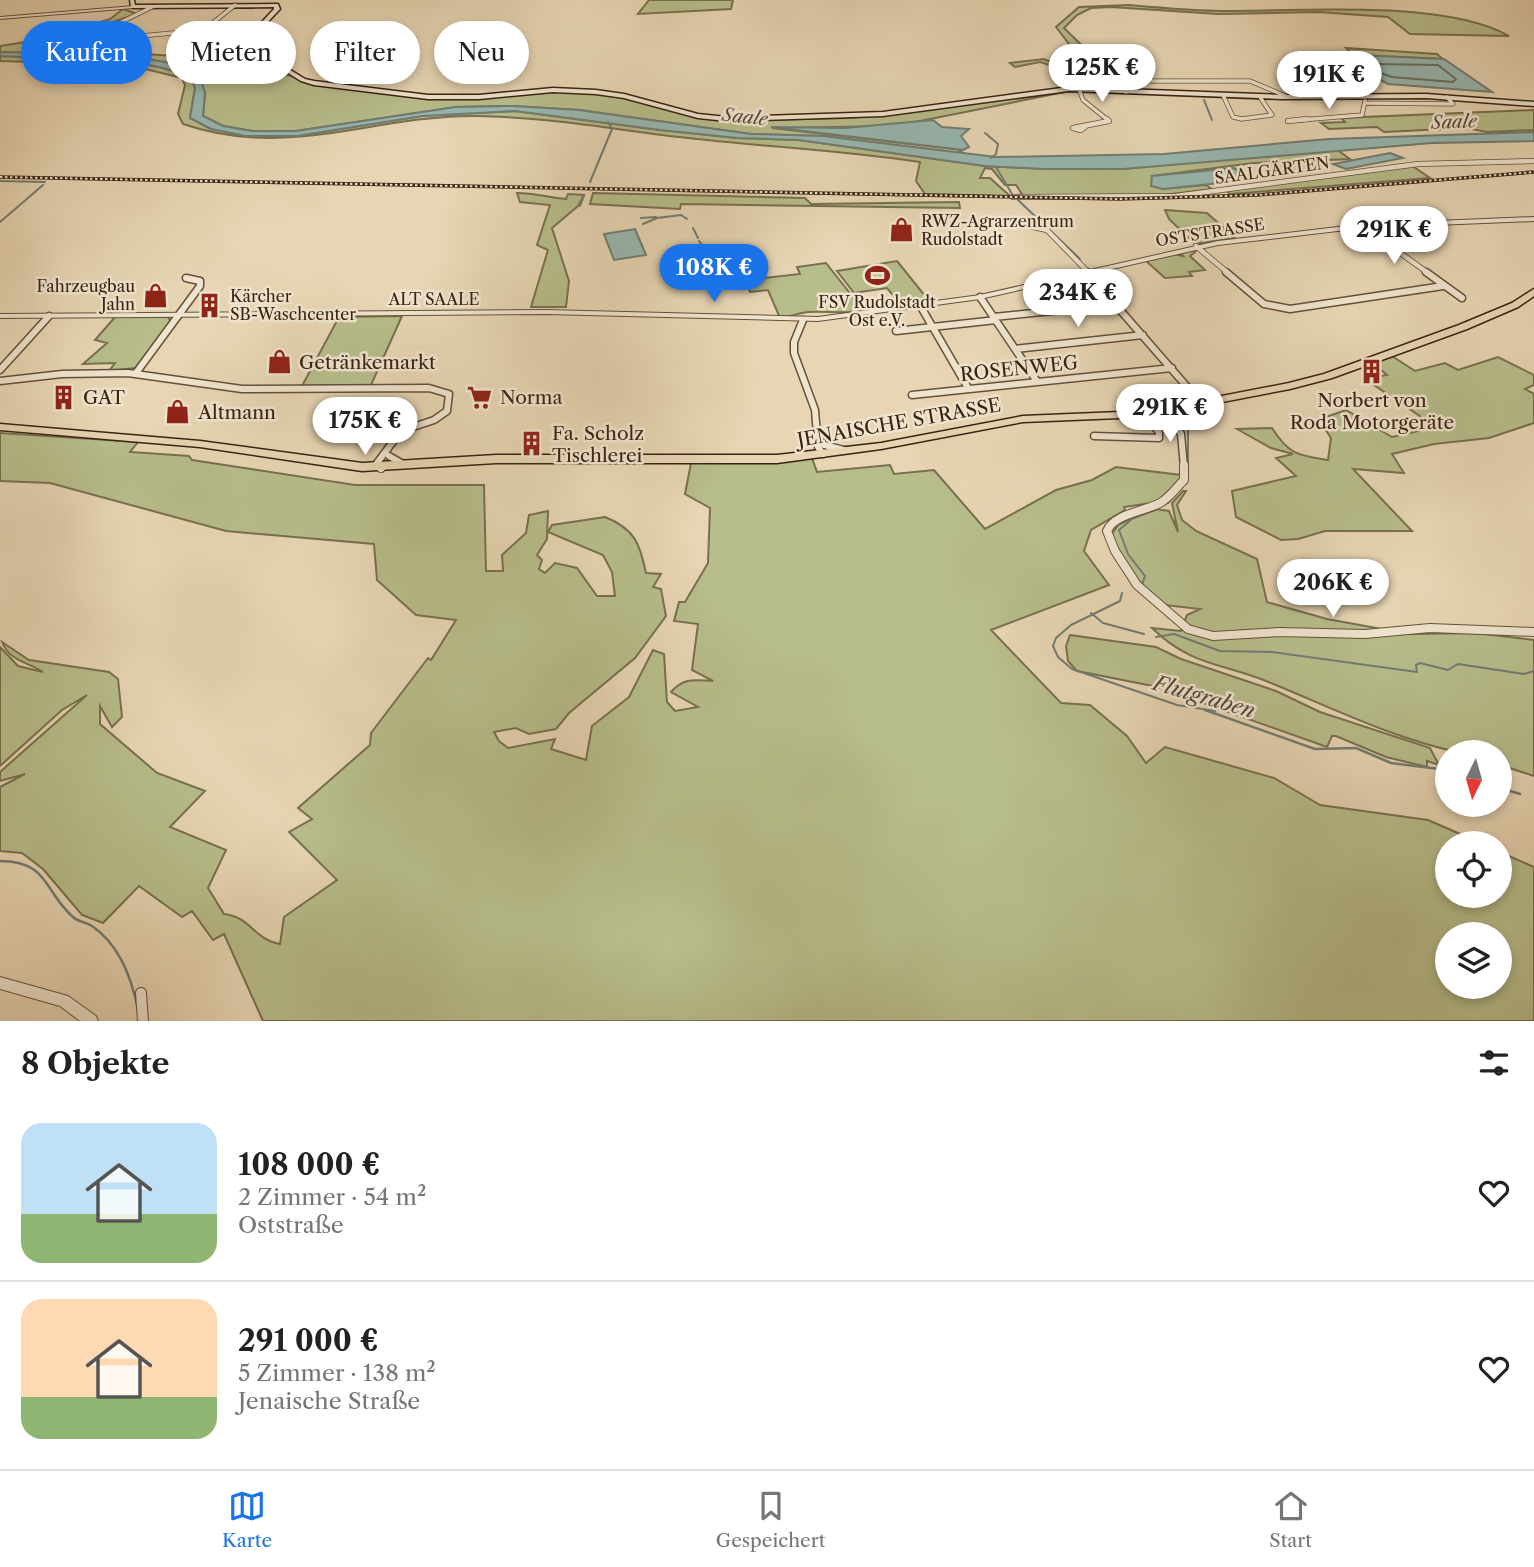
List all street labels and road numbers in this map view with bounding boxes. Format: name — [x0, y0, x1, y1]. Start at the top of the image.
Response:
street label: SAALGÄRTEN — [1213, 152, 1331, 188]
street label: OSTSTRASSE — [1154, 214, 1266, 250]
street label: ALT SAALE — [387, 289, 480, 309]
street label: ROSENWEG — [959, 351, 1079, 386]
street label: JENAISCHE STRASSE — [792, 393, 1003, 452]

